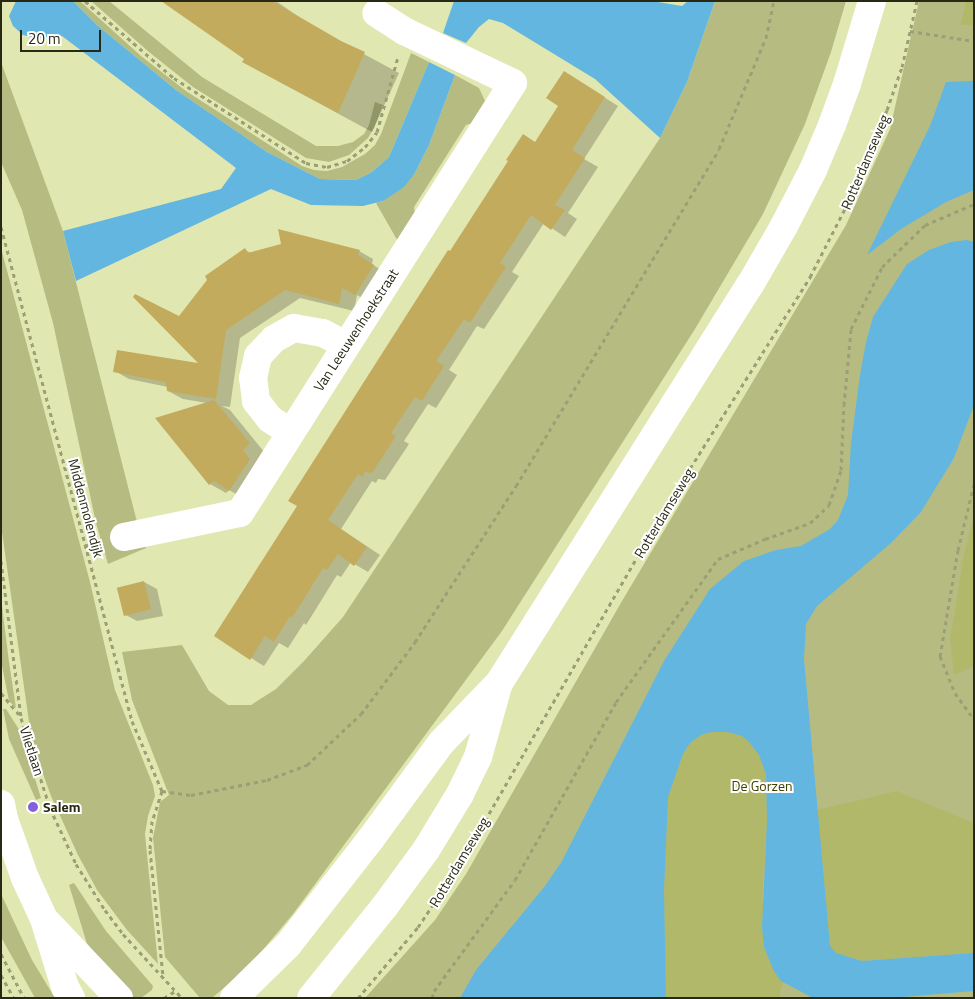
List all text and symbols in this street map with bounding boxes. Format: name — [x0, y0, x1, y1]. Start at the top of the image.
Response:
scale bar — [22, 20, 104, 52]
text: 20 m — [28, 27, 61, 50]
street label: Rotterdamseweg — [837, 112, 893, 212]
street label: Van Leeuwenhoekstraat — [310, 266, 402, 394]
street label: Middenmolendijk — [65, 457, 107, 559]
street label: Rotterdamseweg — [631, 465, 697, 561]
street label: Vlietlaan — [16, 724, 48, 778]
park label: De Gorzen — [732, 778, 792, 794]
place label: Salem — [43, 799, 80, 815]
marker: Salem — [27, 801, 39, 813]
street label: Rotterdamseweg — [426, 814, 492, 910]

